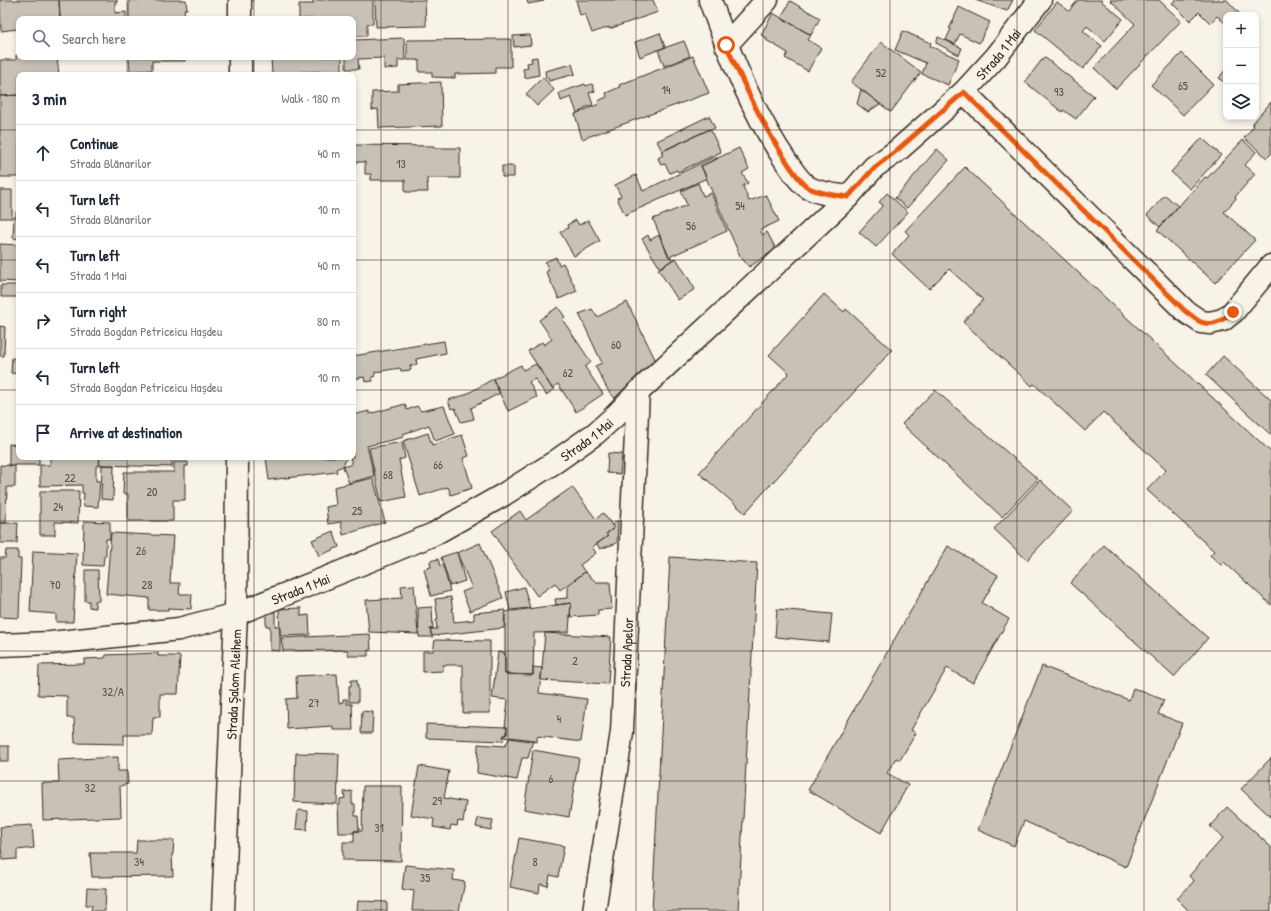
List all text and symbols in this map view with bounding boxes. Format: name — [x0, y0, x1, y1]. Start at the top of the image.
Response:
map controls — [1223, 12, 1259, 120]
button: + — [1223, 12, 1259, 48]
search box — [16, 16, 356, 60]
street label: Strada 1 Mai — [971, 24, 1025, 83]
icon: search — [30, 27, 52, 49]
text: Search here — [62, 28, 126, 49]
route start — [717, 36, 735, 54]
button: − — [1223, 48, 1259, 84]
house number: 52 — [876, 64, 887, 81]
house number: 65 — [1178, 77, 1188, 94]
house number: 14 — [662, 81, 671, 98]
house number: 93 — [1054, 83, 1064, 100]
button: layers — [1223, 84, 1259, 120]
text: 3 min — [32, 87, 67, 110]
text: Walk · 180 m — [281, 89, 340, 107]
text: Continue — [70, 133, 118, 154]
icon: ahead — [32, 142, 54, 164]
text: 40 m — [317, 144, 340, 162]
text: Strada Blănarilor — [70, 154, 151, 172]
house number: 13 — [396, 155, 406, 172]
text: Turn left — [70, 189, 120, 210]
house number: 54 — [735, 197, 745, 214]
icon: left — [32, 198, 54, 220]
text: 10 m — [318, 200, 340, 218]
text: Strada Blănarilor — [70, 210, 151, 228]
house number: 56 — [686, 217, 696, 234]
text: Turn left — [70, 245, 120, 266]
icon: left — [32, 254, 54, 276]
text: 40 m — [317, 256, 340, 274]
text: Strada 1 Mai — [70, 266, 127, 284]
text: Turn right — [70, 301, 126, 322]
route end — [1224, 303, 1242, 321]
icon: right — [32, 310, 54, 332]
text: 80 m — [317, 312, 340, 330]
text: Strada Bogdan Petriceicu Hașdeu — [70, 322, 222, 340]
house number: 60 — [611, 336, 621, 353]
text: Turn left — [70, 357, 120, 378]
house number: 62 — [563, 364, 574, 381]
icon: left — [32, 366, 54, 388]
text: 10 m — [318, 368, 340, 386]
text: Strada Bogdan Petriceicu Hașdeu — [70, 378, 222, 396]
street label: Strada 1 Mai — [556, 413, 617, 465]
icon: arrive — [32, 422, 54, 444]
text: Arrive at destination — [70, 422, 182, 443]
house number: 66 — [433, 456, 443, 473]
house number: 68 — [383, 466, 393, 483]
house number: 22 — [64, 469, 76, 486]
house number: 20 — [147, 483, 158, 500]
house number: 24 — [53, 498, 64, 515]
house number: 25 — [352, 502, 362, 519]
house number: 26 — [136, 542, 146, 559]
street label: Strada 1 Mai — [268, 568, 332, 609]
house number: 70 — [49, 576, 61, 593]
house number: 28 — [142, 576, 152, 593]
street label: Strada Apelor — [615, 616, 637, 687]
street label: Strada Șalom Aleihem — [221, 628, 245, 740]
house number: 2 — [572, 652, 578, 669]
house number: 32/A — [102, 683, 124, 700]
house number: 27 — [308, 694, 320, 711]
house number: 4 — [557, 710, 562, 727]
house number: 6 — [549, 770, 554, 787]
house number: 32 — [85, 779, 96, 796]
house number: 29 — [432, 792, 443, 809]
house number: 31 — [374, 819, 384, 836]
house number: 34 — [134, 853, 144, 870]
house number: 8 — [532, 853, 538, 870]
house number: 35 — [420, 869, 430, 886]

